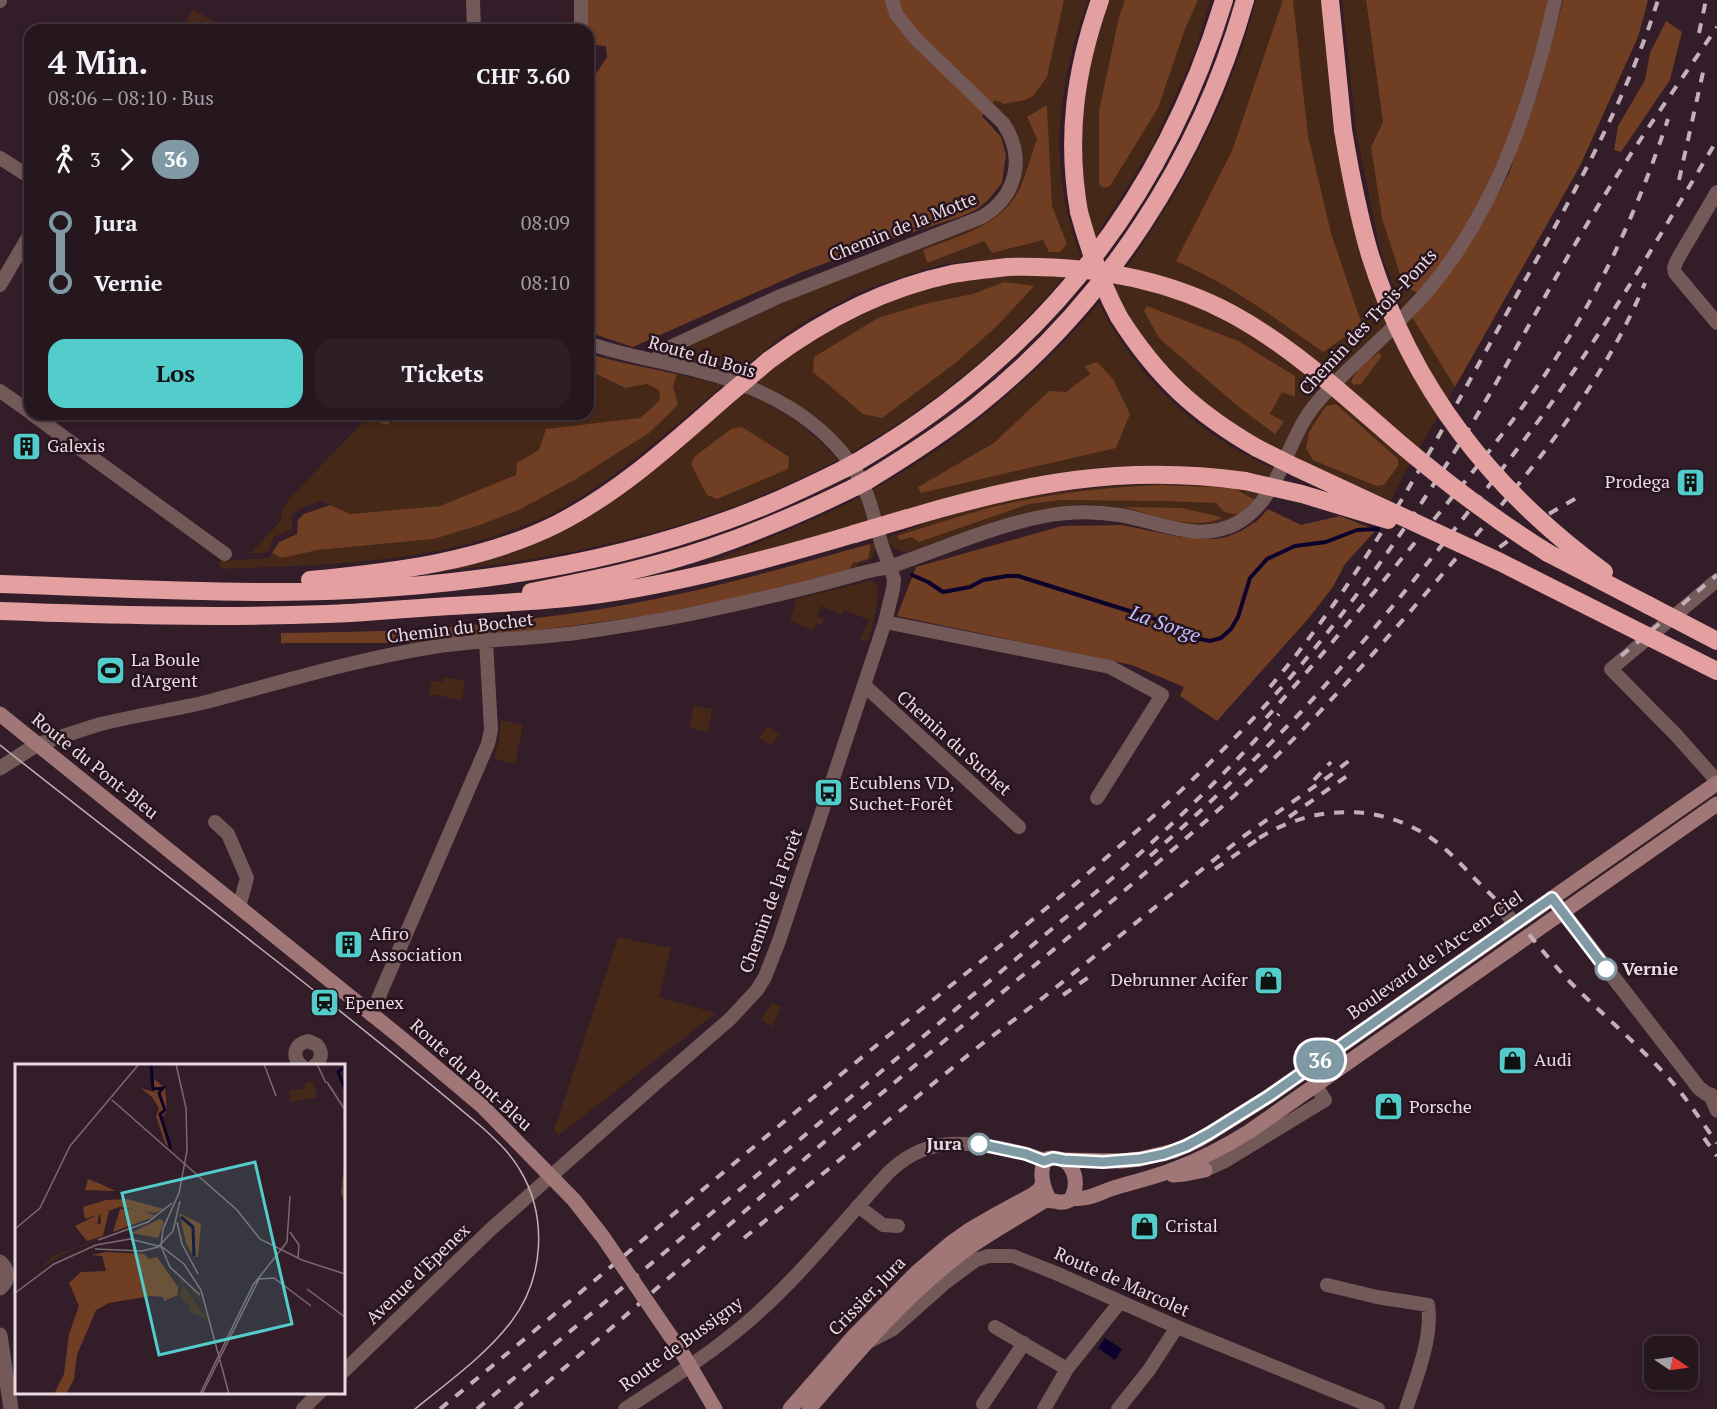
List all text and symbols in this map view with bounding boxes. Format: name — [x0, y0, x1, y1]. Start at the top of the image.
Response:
text: 4 Min. — [48, 40, 148, 83]
text: CHF 3.60 — [476, 61, 570, 90]
text: 08:06 – 08:10 · Bus — [48, 84, 214, 111]
icon: walk — [48, 143, 81, 176]
icon: forward — [110, 143, 143, 176]
text: 36 — [164, 145, 187, 173]
text: 3 — [90, 146, 101, 173]
street label: Chemin de la Motte — [825, 185, 980, 267]
text: Jura — [94, 208, 137, 237]
text: 08:09 — [521, 209, 570, 236]
street label: Chemin des Trois-Ponts — [1293, 243, 1442, 400]
text: Vernie — [94, 268, 163, 297]
text: 08:10 — [521, 269, 570, 296]
street label: Route du Bois — [646, 329, 759, 383]
button: Los — [48, 339, 303, 408]
button: Tickets — [315, 339, 570, 408]
building icon: Galexis — [10, 430, 42, 462]
place label: Galexis — [47, 433, 105, 457]
building icon: Prodega — [1675, 466, 1707, 498]
place label: Prodega — [1605, 469, 1670, 493]
water label: La Sorge — [1125, 598, 1204, 649]
street label: Chemin du Bochet — [385, 606, 535, 648]
place label: La Boule d'Argent — [131, 647, 200, 692]
sports icon: La Boule d'Argent — [94, 654, 126, 686]
street label: Chemin du Suchet — [892, 684, 1017, 800]
street label: Route du Pont-Bleu — [27, 707, 164, 824]
place label: Ecublens VD, Suchet-Forêt — [849, 770, 955, 815]
bus stop icon: Ecublens VD, Suchet-Forêt — [812, 777, 844, 809]
street label: Chemin de la Forêt — [733, 825, 807, 976]
street label: Boulevard de l'Arc-en-Ciel — [1342, 884, 1527, 1024]
place label: Afiro Association — [369, 921, 463, 966]
building icon: Afiro Association — [332, 928, 364, 960]
place label: Vernie — [1622, 956, 1678, 980]
marker: Vernie — [1595, 958, 1617, 980]
shop icon: Debrunner Acifer — [1253, 964, 1285, 996]
place label: Debrunner Acifer — [1111, 967, 1248, 991]
station icon: Epenex — [308, 987, 340, 1019]
place label: Epenex — [345, 990, 404, 1014]
street label: Route du Pont-Bleu — [405, 1013, 538, 1136]
line badge: 36 — [1293, 1040, 1347, 1080]
shop icon: Audi — [1497, 1044, 1529, 1076]
text: 36 — [1308, 1046, 1332, 1074]
place label: Audi — [1534, 1047, 1572, 1071]
inset map — [15, 1064, 345, 1394]
shop icon: Porsche — [1372, 1091, 1404, 1123]
place label: Porsche — [1409, 1094, 1472, 1118]
place label: Jura — [926, 1131, 962, 1155]
marker: Jura — [968, 1133, 990, 1155]
shop icon: Cristal — [1128, 1210, 1160, 1242]
place label: Cristal — [1165, 1213, 1218, 1237]
street label: Avenue d'Epenex — [360, 1217, 475, 1329]
street label: Route de Marcolet — [1051, 1240, 1194, 1322]
street label: Crissier, Jura — [822, 1250, 910, 1340]
street label: Route de Bussigny — [614, 1290, 747, 1396]
north arrow — [1644, 1336, 1698, 1390]
map controls — [1644, 1336, 1698, 1390]

